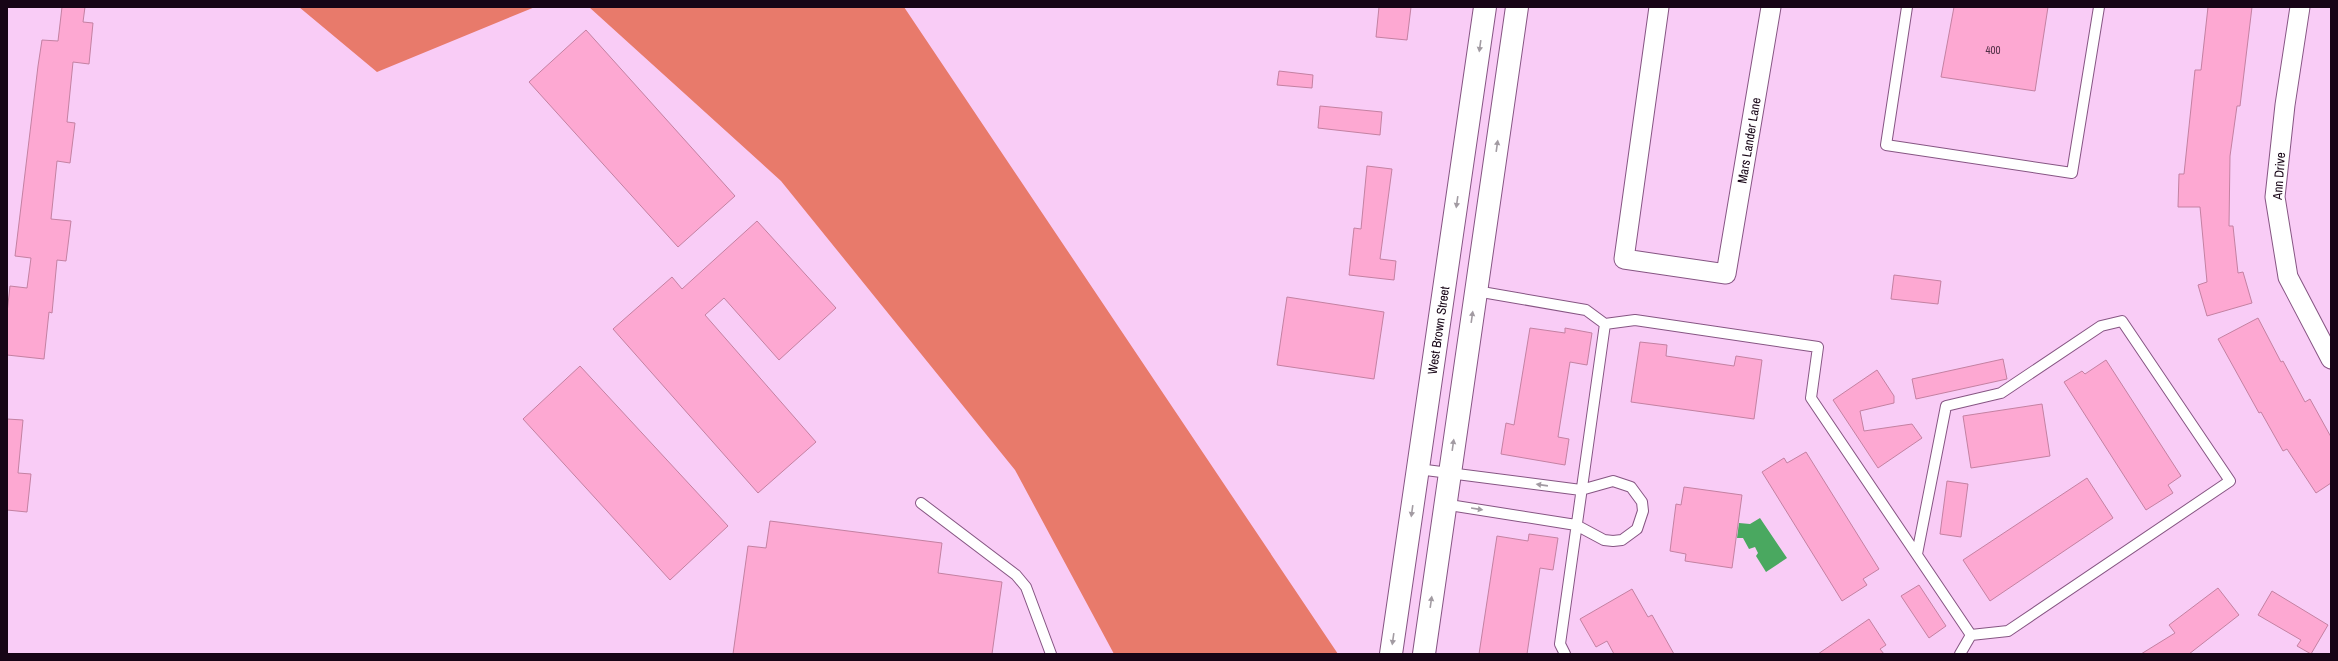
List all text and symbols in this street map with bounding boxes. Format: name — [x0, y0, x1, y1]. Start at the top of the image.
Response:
one-way arrow — [1477, 40, 1483, 52]
house number: 400 — [1985, 43, 2001, 57]
street label: Mars Lander Lane — [1733, 96, 1764, 185]
one-way arrow — [1494, 140, 1500, 152]
street label: Ann Drive — [2269, 152, 2289, 201]
one-way arrow — [1454, 196, 1460, 208]
street label: West Brown Street — [1423, 285, 1453, 376]
one-way arrow — [1469, 310, 1475, 323]
one-way arrow — [1451, 439, 1457, 451]
one-way arrow — [1536, 482, 1548, 488]
one-way arrow — [1409, 505, 1415, 517]
one-way arrow — [1470, 506, 1483, 512]
one-way arrow — [1428, 595, 1434, 608]
one-way arrow — [1390, 633, 1396, 645]

